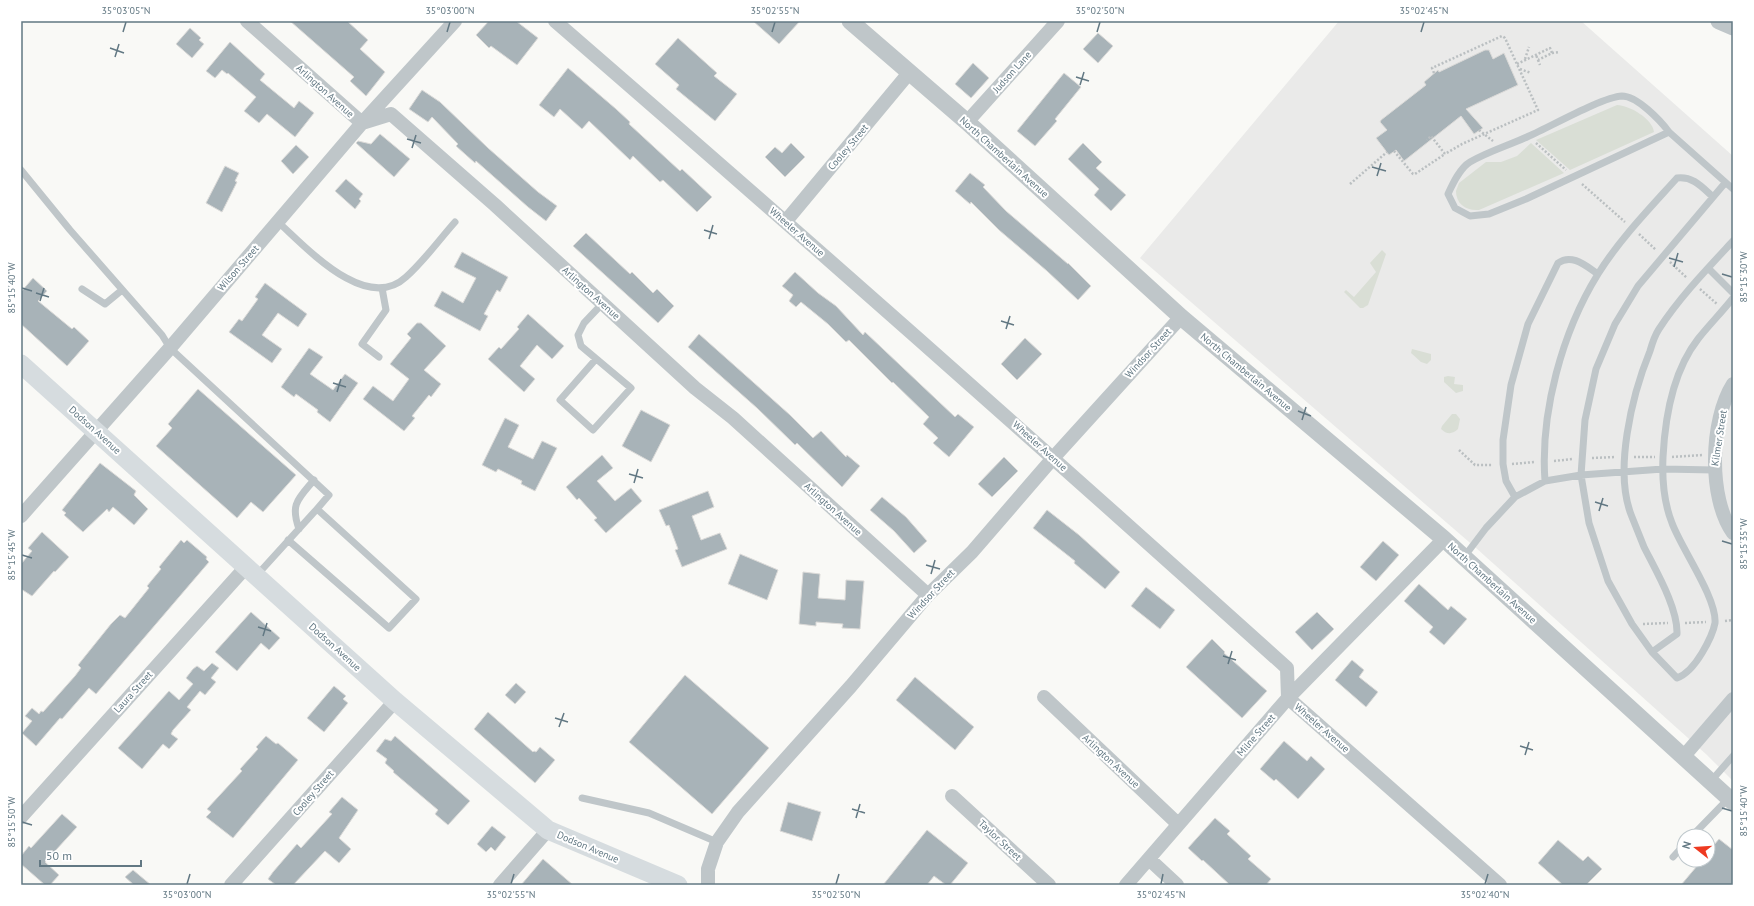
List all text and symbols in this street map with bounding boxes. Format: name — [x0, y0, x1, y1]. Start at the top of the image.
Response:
text: 35°03'05"N — [101, 4, 151, 17]
text: 35°03'00"N — [425, 4, 475, 17]
text: 35°02'55"N — [750, 4, 800, 17]
text: 35°02'50"N — [1075, 4, 1125, 17]
text: 35°02'45"N — [1399, 4, 1449, 17]
street label: Judson Lane — [989, 48, 1034, 96]
street label: Arlington Avenue — [293, 62, 357, 120]
street label: North Chamberlain Avenue — [957, 114, 1051, 200]
street label: Cooley Street — [825, 121, 871, 173]
street label: Wheeler Avenue — [767, 205, 827, 259]
street label: Wilson Street — [214, 242, 262, 294]
text: 85°15'30"W — [1737, 251, 1750, 303]
text: 85°15'40"W — [5, 262, 18, 314]
street label: Arlington Avenue — [559, 264, 623, 322]
street label: Windsor Street — [1122, 325, 1174, 381]
street label: North Chamberlain Avenue — [1198, 330, 1294, 414]
street label: Dodson Avenue — [66, 403, 124, 457]
street label: Kilmer Street — [1708, 408, 1730, 467]
street label: Wheeler Avenue — [1010, 418, 1070, 474]
street label: Arlington Avenue — [801, 480, 865, 538]
text: 85°15'35"W — [1737, 518, 1750, 570]
text: 85°15'45"W — [5, 529, 18, 581]
street label: North Chamberlain Avenue — [1445, 540, 1539, 626]
street label: Windsor Street — [905, 566, 958, 621]
street label: Dodson Avenue — [306, 620, 364, 674]
street label: Laura Street — [111, 668, 156, 716]
street label: Wheeler Avenue — [1292, 701, 1352, 755]
street label: Milne Street — [1234, 711, 1278, 759]
street label: Arlington Avenue — [1080, 731, 1142, 791]
street label: Cooley Street — [290, 767, 337, 819]
text: 85°15'40"W — [1737, 785, 1750, 837]
text: 85°15'50"W — [5, 796, 18, 848]
street label: Taylor Street — [976, 817, 1025, 864]
street label: Dodson Avenue — [555, 828, 621, 866]
north arrow — [1676, 828, 1716, 868]
text: N — [1679, 840, 1694, 851]
scale bar — [40, 842, 141, 868]
text: 50 m — [46, 848, 72, 863]
text: 35°03'00"N — [162, 888, 212, 901]
text: 35°02'55"N — [486, 888, 536, 901]
text: 35°02'50"N — [811, 888, 861, 901]
text: 35°02'45"N — [1136, 888, 1186, 901]
text: 35°02'40"N — [1460, 888, 1510, 901]

